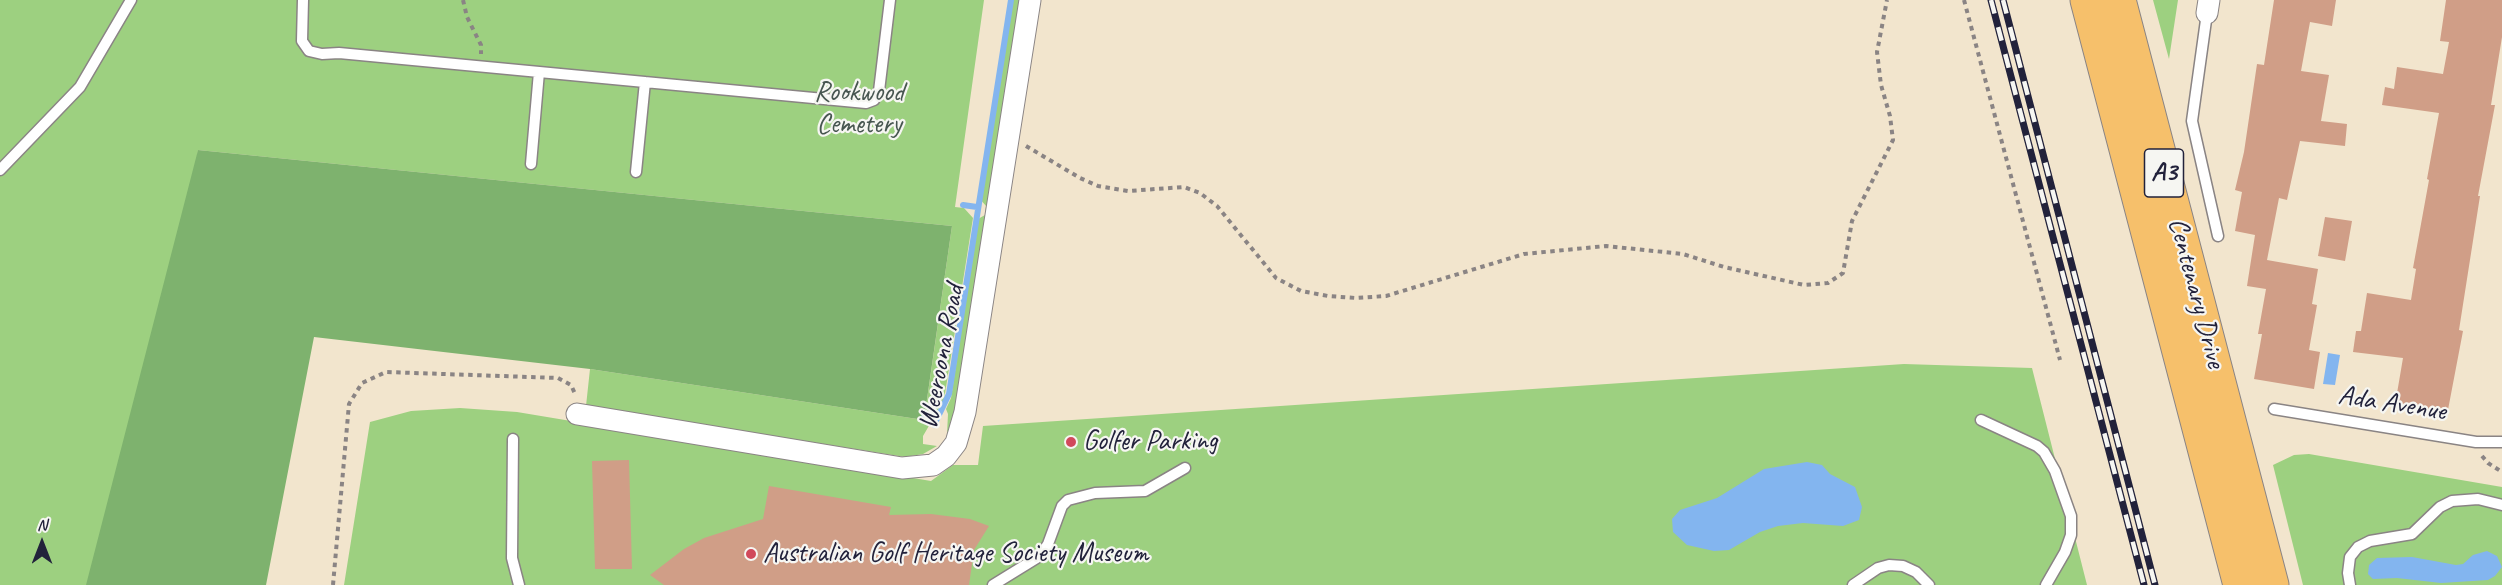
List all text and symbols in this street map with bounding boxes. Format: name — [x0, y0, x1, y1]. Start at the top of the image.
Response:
park label: Rookwood Cemetery — [814, 76, 904, 142]
road number: A3 — [2144, 149, 2184, 197]
street label: Centenary Drive — [2160, 214, 2232, 372]
street label: Weeroona Road — [912, 282, 972, 432]
street label: Ada Avenue — [2336, 379, 2448, 429]
place label: Golfer Parking — [1083, 425, 1218, 459]
marker: Golfer Parking — [1064, 435, 1078, 449]
north arrow — [12, 513, 72, 573]
text: N — [37, 515, 47, 535]
place label: Australian Golf Heritage Society Museum — [763, 537, 1148, 571]
marker: Australian Golf Heritage Society Museum — [744, 547, 758, 561]

